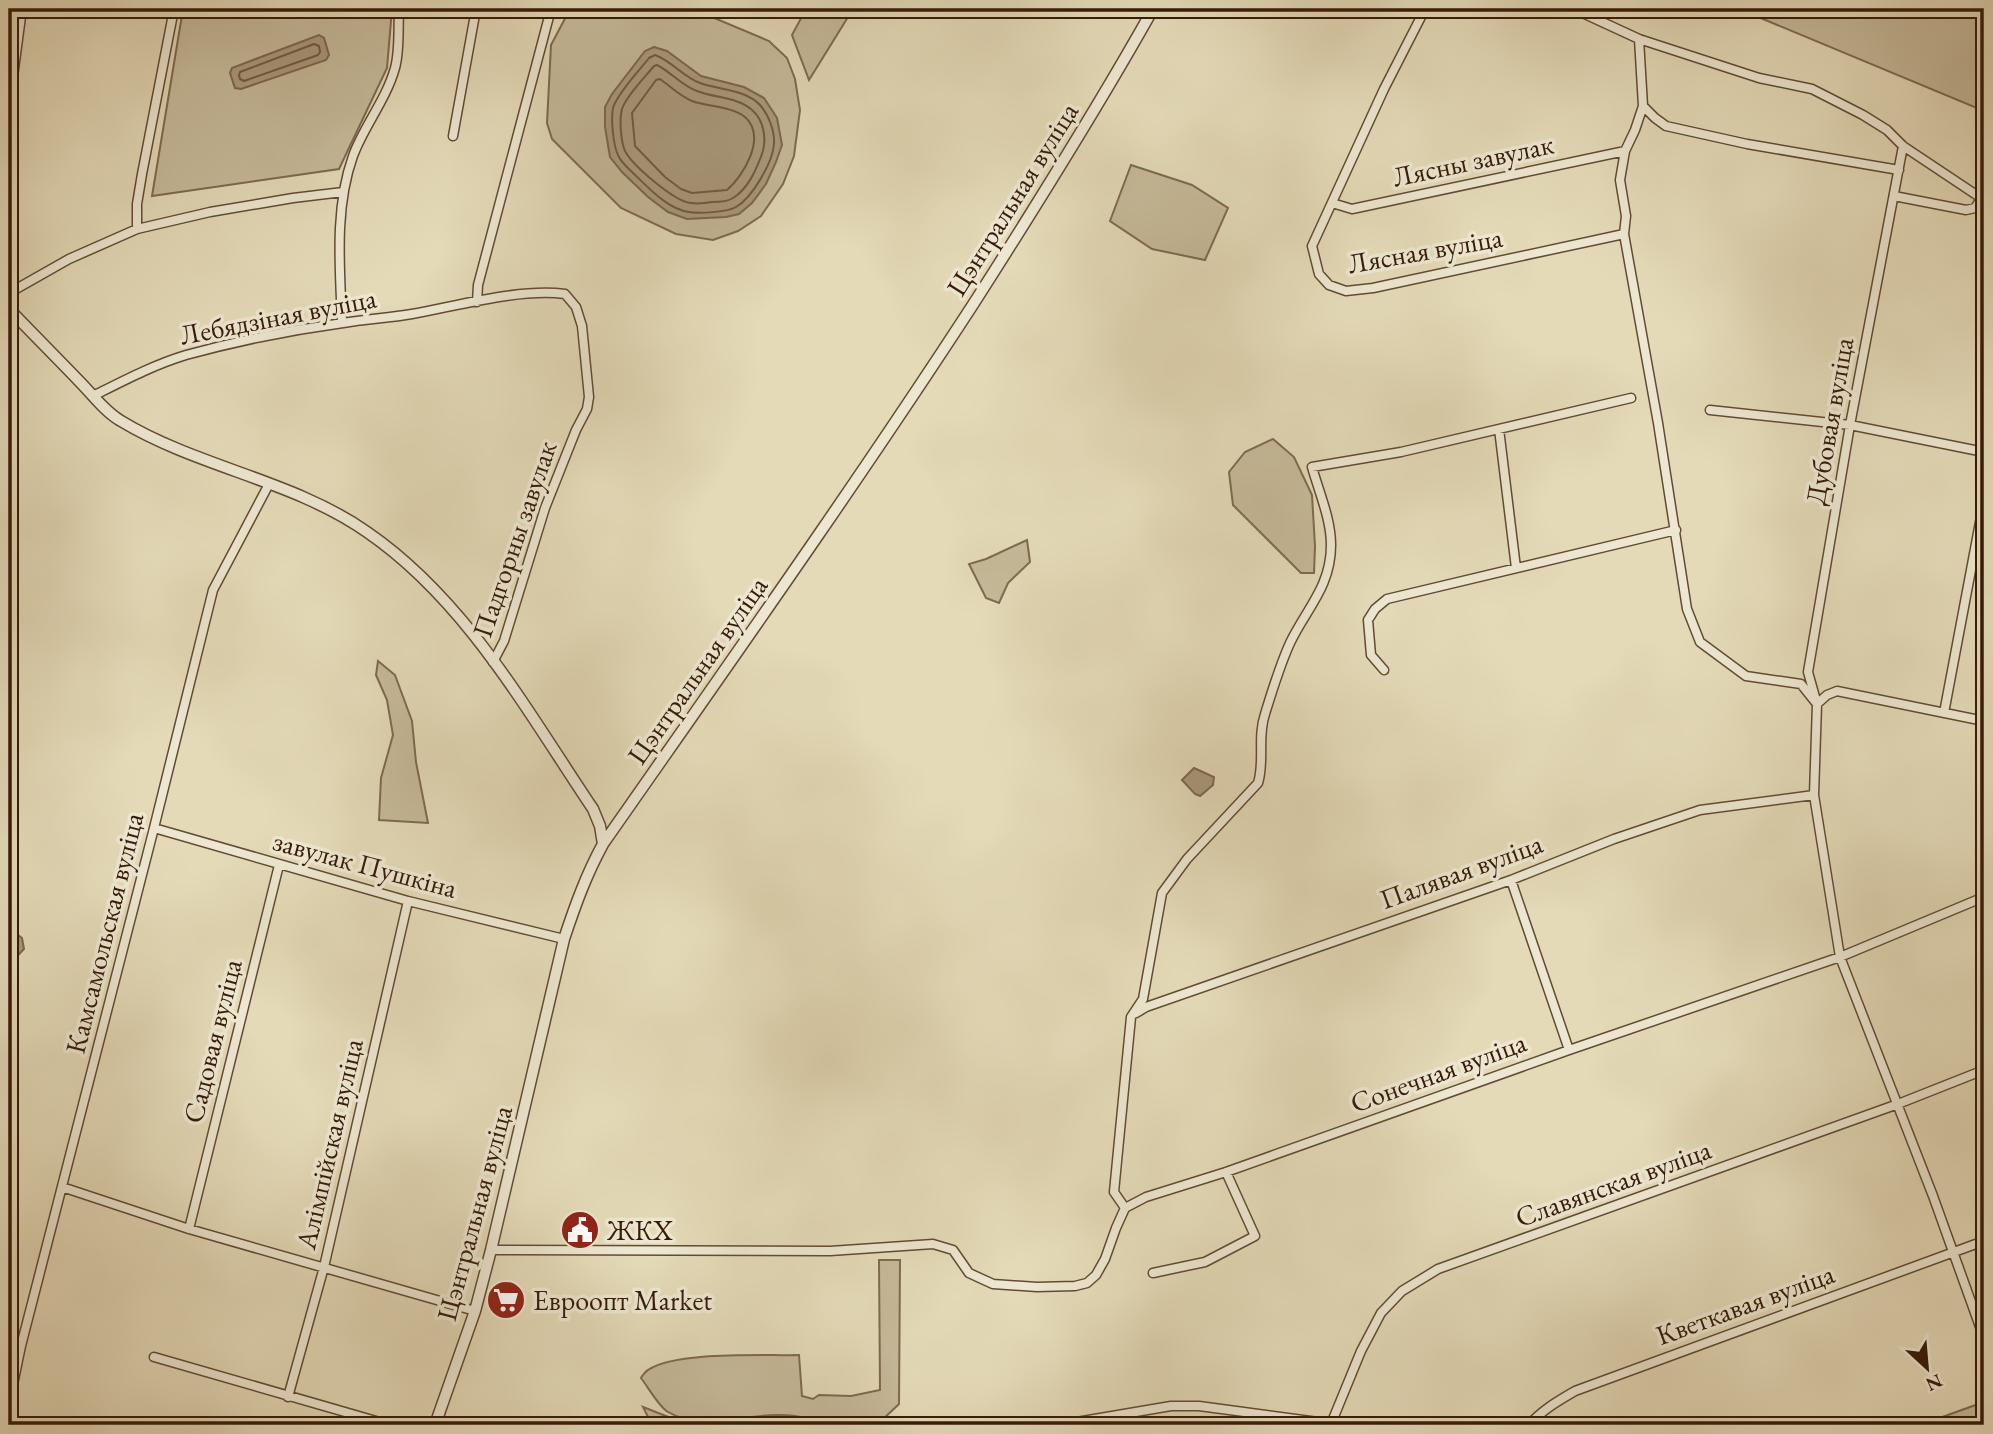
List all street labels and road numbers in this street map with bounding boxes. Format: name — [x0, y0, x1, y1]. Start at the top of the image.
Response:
street label: Цэнтральная вуліца — [938, 95, 1086, 302]
street label: Лясны завулак — [1389, 125, 1557, 195]
street label: Лясная вуліца — [1345, 219, 1506, 281]
street label: Лебядзіная вуліца — [177, 279, 380, 353]
street label: Дубовая вуліца — [1797, 334, 1862, 507]
street label: Падгорны завулак — [464, 436, 564, 642]
street label: Цэнтральная вуліца — [619, 568, 776, 771]
street label: Камсамольская вуліца — [57, 808, 152, 1057]
street label: завулак Пушкіна — [269, 822, 462, 906]
street label: Палявая вуліца — [1375, 825, 1548, 917]
street label: Садовая вуліца — [174, 954, 250, 1127]
street label: Сонечная вуліца — [1345, 1023, 1532, 1120]
street label: Алімпійская вуліца — [287, 1034, 371, 1254]
street label: Цэнтральная вуліца — [428, 1101, 520, 1325]
street label: Славянская вуліца — [1510, 1131, 1716, 1235]
street label: Кветкавая вуліца — [1651, 1255, 1840, 1353]

